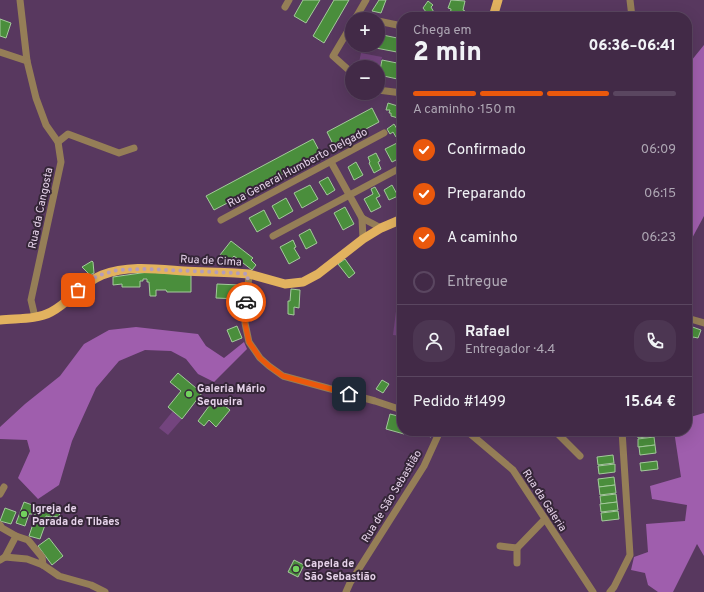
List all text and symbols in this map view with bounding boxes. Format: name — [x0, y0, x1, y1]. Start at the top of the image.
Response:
map controls — [345, 12, 385, 100]
button: + — [345, 12, 385, 52]
text: Chega em — [413, 23, 472, 39]
text: 2 min — [413, 37, 482, 70]
text: 06:36–06:41 — [588, 37, 676, 56]
button: − — [345, 60, 385, 100]
text: A caminho · 150 m — [413, 102, 516, 118]
street label: Rua General Humberto Delgado — [225, 125, 370, 211]
icon: check — [413, 139, 435, 161]
text: Confirmado — [447, 141, 526, 160]
text: 06:09 — [641, 142, 676, 158]
street label: Rua da Cangosta — [26, 166, 56, 250]
icon: check — [413, 183, 435, 205]
text: Preparando — [447, 185, 526, 204]
text: 06:15 — [644, 186, 676, 202]
icon: check — [413, 227, 435, 249]
text: A caminho — [447, 229, 518, 248]
text: 06:23 — [641, 230, 676, 246]
street label: Rua de Cima — [180, 252, 242, 270]
pin — [61, 273, 95, 307]
text: Entregue — [447, 273, 508, 292]
icon: bag — [67, 279, 89, 301]
courier — [226, 282, 266, 322]
icon: car — [235, 291, 257, 313]
button: person — [413, 320, 455, 362]
button: phone — [634, 320, 676, 362]
text: Rafael — [465, 323, 510, 342]
text: Entregador · 4.4 — [465, 342, 555, 358]
pin — [332, 377, 366, 411]
place label: Galeria Mário Sequeira — [197, 382, 265, 409]
icon: home — [338, 383, 360, 405]
marker: Galeria Mário Sequeira — [184, 389, 194, 399]
text: Pedido #1499 — [413, 393, 506, 412]
text: 15.64 € — [625, 393, 676, 412]
street label: Rua de São Sebastião — [359, 448, 425, 545]
street label: Rua da Galeria — [519, 467, 570, 534]
place label: Igreja de Parada de Tibães — [32, 502, 120, 529]
marker: Igreja de Parada de Tibães — [19, 509, 29, 519]
place label: Capela de São Sebastião — [304, 557, 376, 584]
marker: Capela de São Sebastião — [291, 564, 301, 574]

